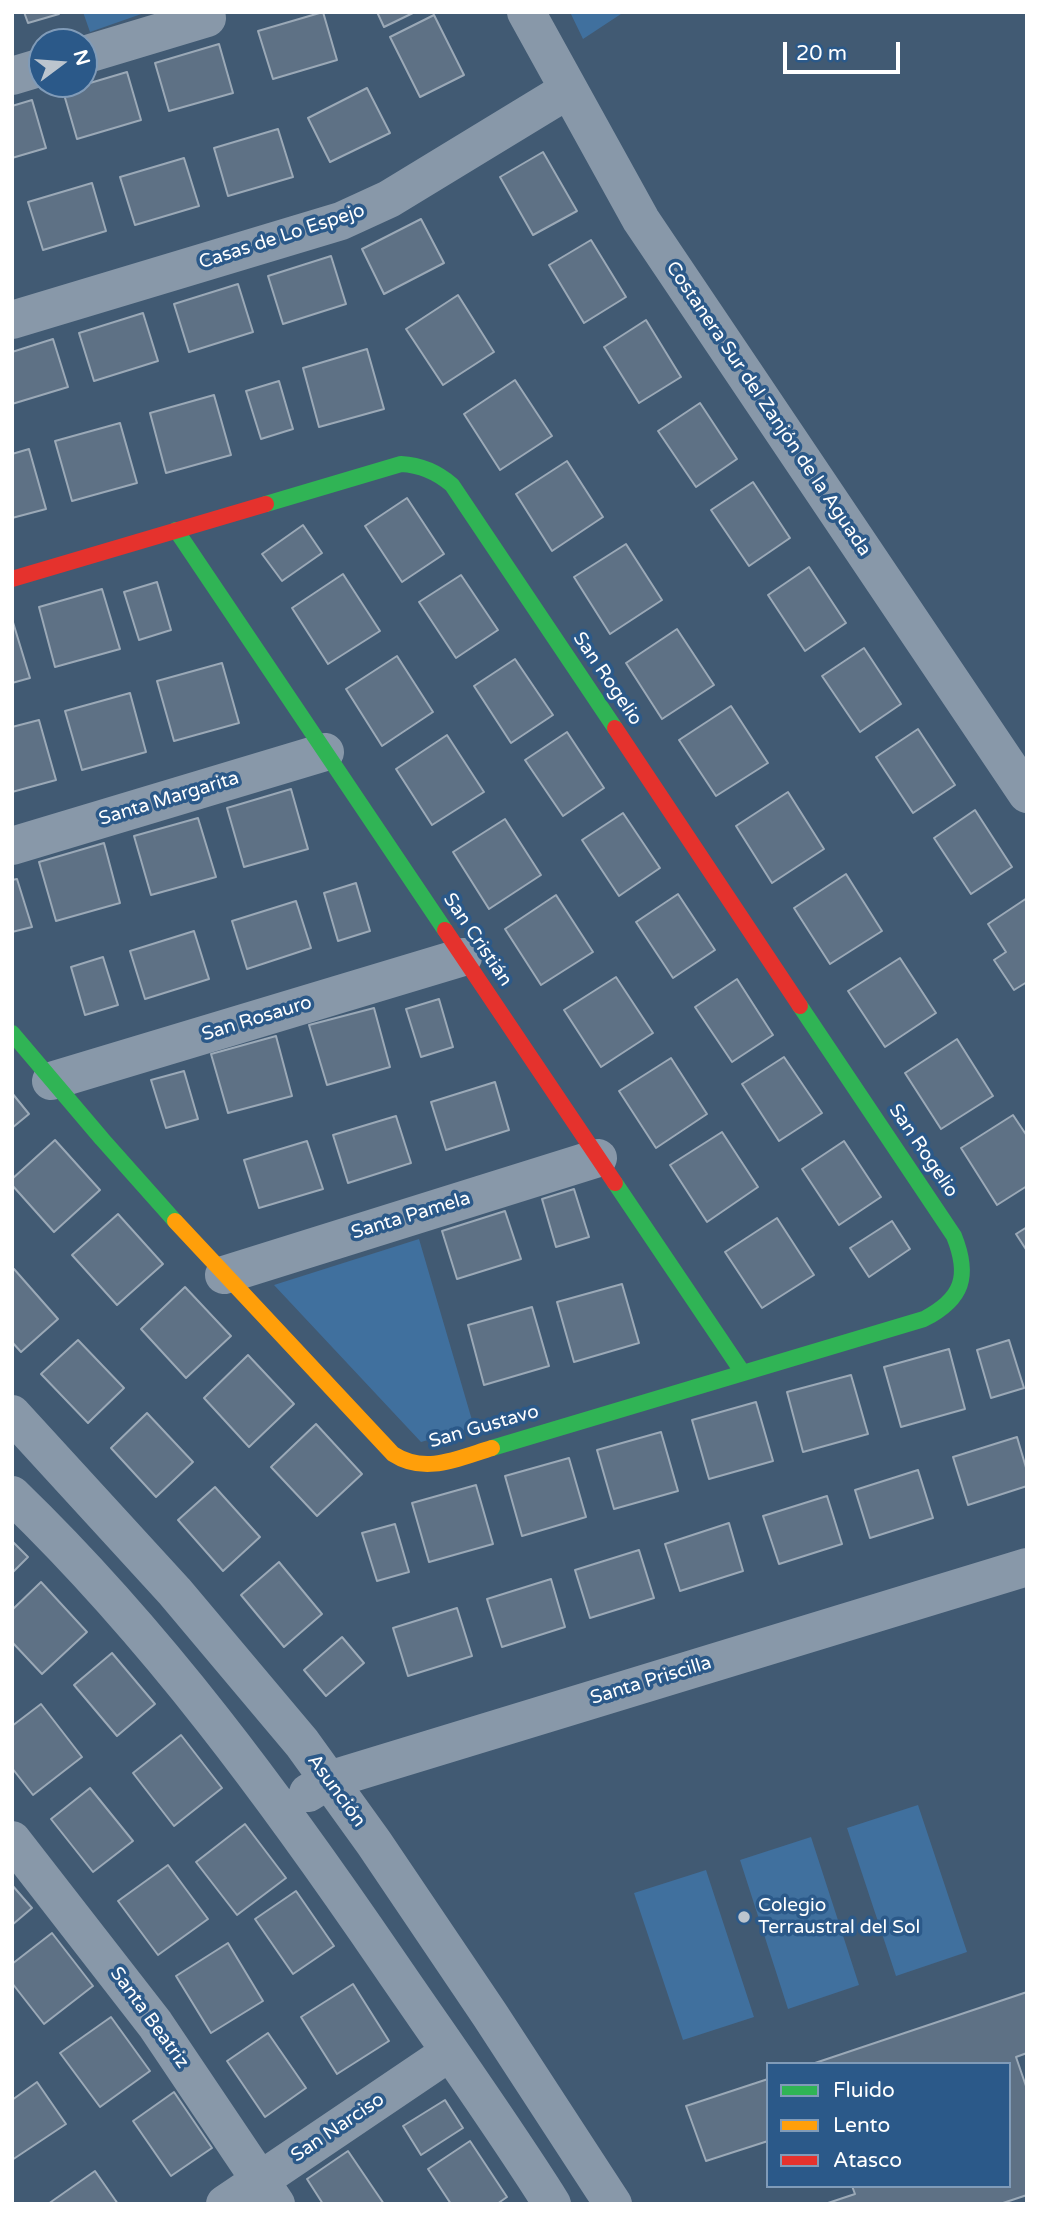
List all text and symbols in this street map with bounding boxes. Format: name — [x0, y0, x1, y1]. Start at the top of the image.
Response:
north arrow — [28, 28, 98, 98]
scale bar — [787, 28, 904, 72]
text: 20 m — [796, 41, 847, 66]
text: N — [69, 47, 94, 68]
street label: Casas de Lo Espejo — [196, 199, 368, 275]
street label: Costanera Sur del Zanjón de la Aguada — [661, 257, 875, 561]
street label: San Rogelio — [567, 628, 647, 730]
street label: Santa Margarita — [96, 767, 242, 831]
street label: San Cristián — [438, 889, 516, 991]
street label: San Rosauro — [199, 991, 315, 1047]
street label: San Rogelio — [883, 1100, 963, 1202]
street label: Santa Pamela — [349, 1187, 473, 1245]
street label: San Gustavo — [426, 1400, 542, 1454]
street label: Santa Priscilla — [588, 1652, 714, 1710]
street label: Asunción — [302, 1750, 370, 1832]
place label: Colegio Terraustral del Sol — [758, 1895, 920, 1939]
marker: Colegio Terraustral del Sol — [736, 1909, 752, 1925]
street label: Santa Beatriz — [105, 1963, 193, 2073]
legend — [766, 2062, 1011, 2188]
text: Fluido — [833, 2078, 895, 2103]
street label: San Narciso — [287, 2089, 389, 2167]
text: Lento — [833, 2113, 890, 2138]
text: Atasco — [833, 2148, 902, 2173]

